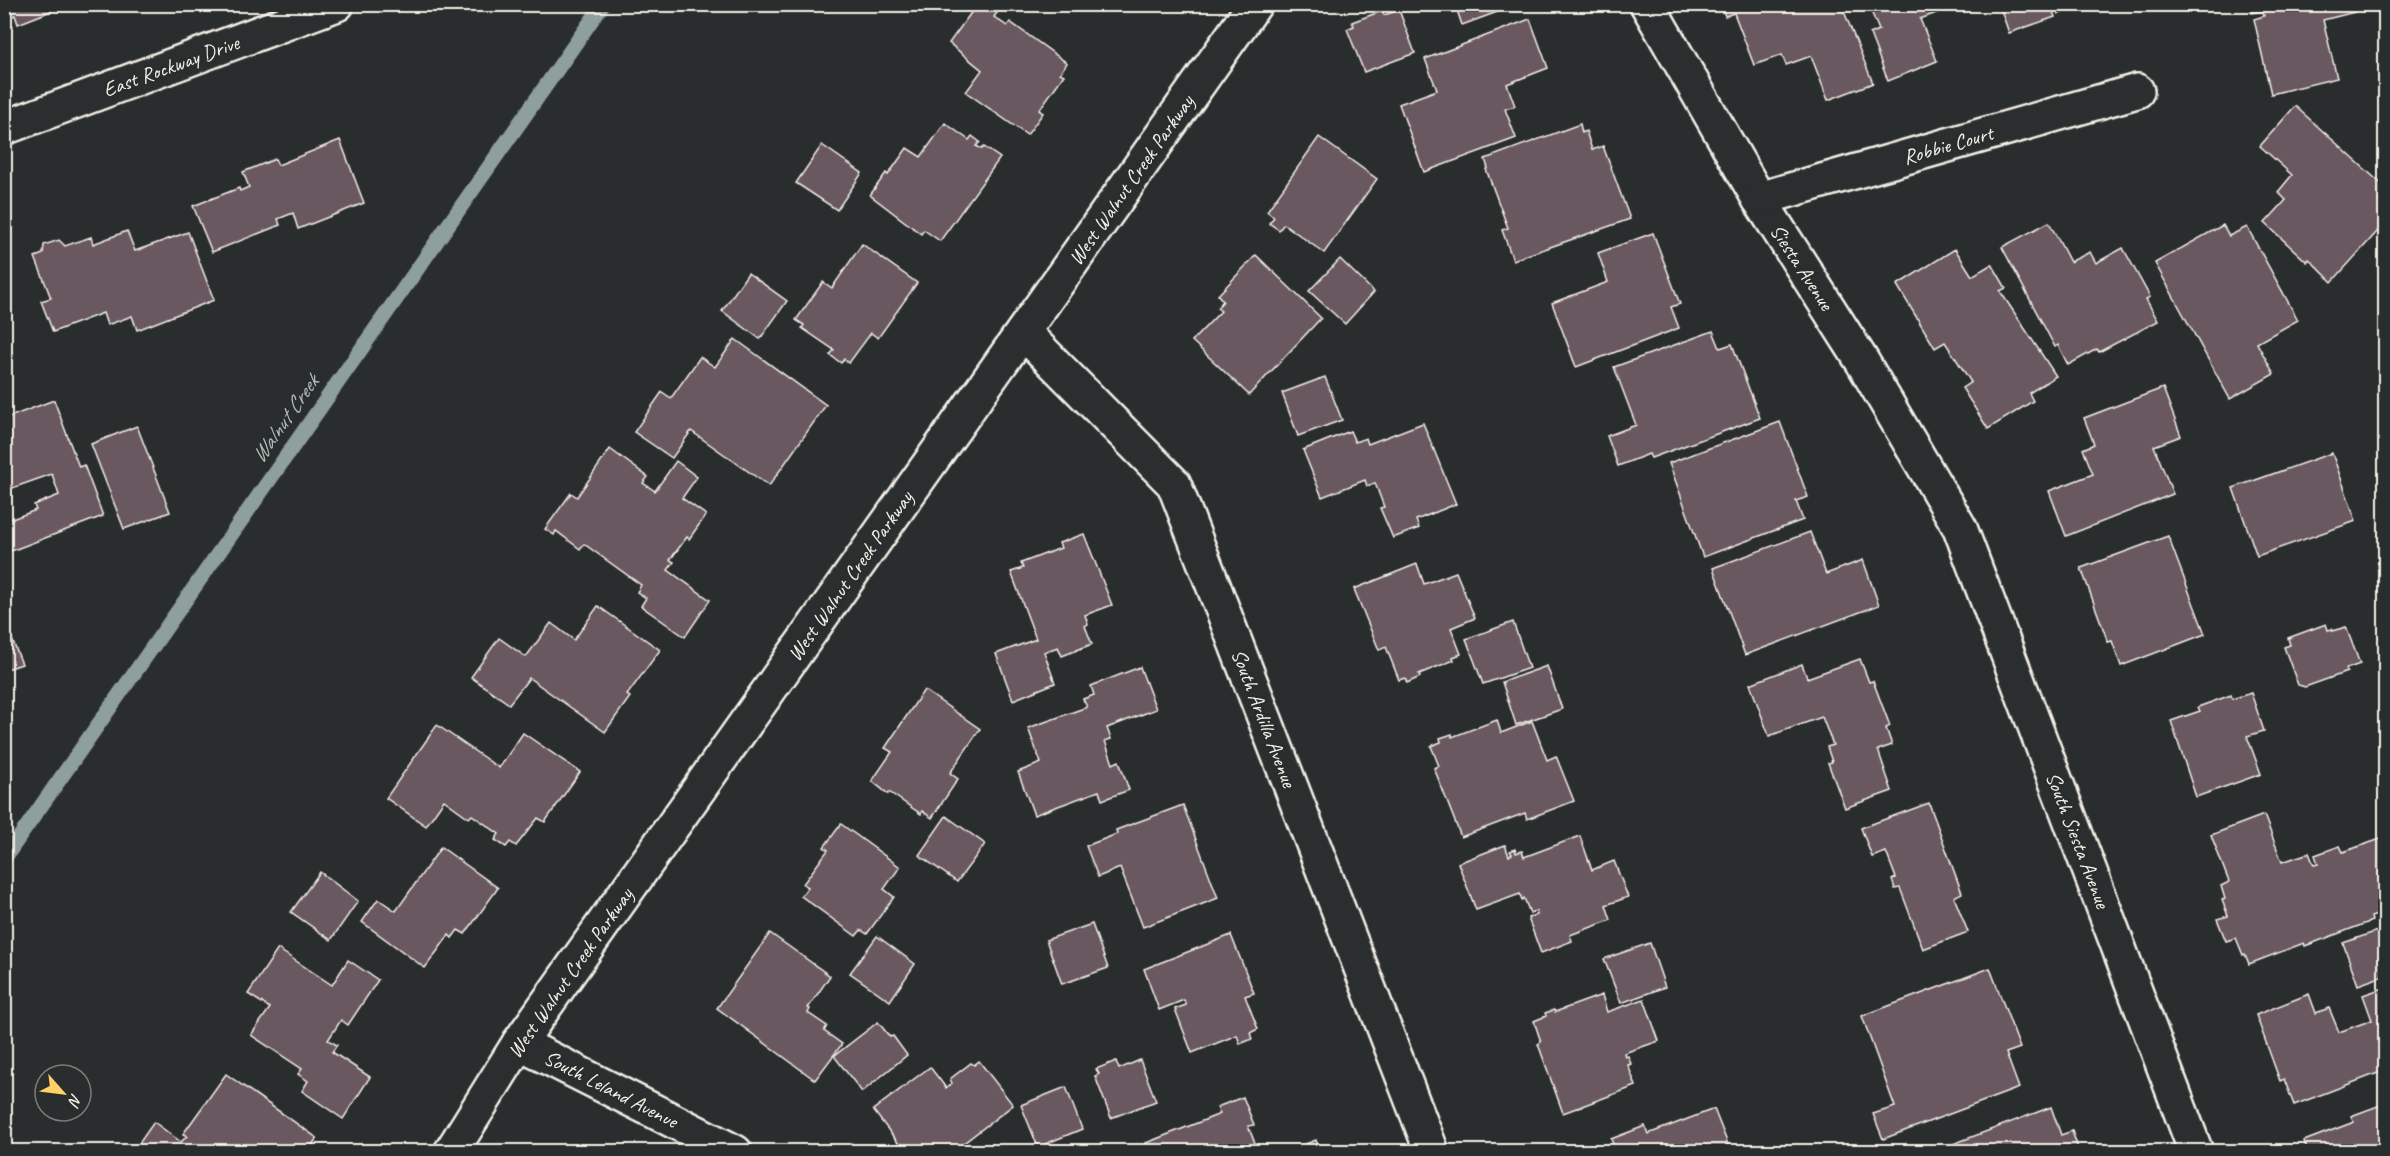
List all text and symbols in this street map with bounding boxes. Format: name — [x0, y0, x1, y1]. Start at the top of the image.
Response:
street label: East Rockway Drive — [99, 29, 244, 103]
street label: West Walnut Creek Parkway — [1063, 89, 1200, 270]
street label: Robbie Court — [1900, 119, 1998, 170]
street label: Siesta Avenue — [1765, 219, 1840, 316]
water label: Walnut Creek — [245, 367, 328, 468]
street label: West Walnut Creek Parkway — [782, 485, 919, 666]
street label: South Ardilla Avenue — [1226, 645, 1303, 792]
street label: South Siesta Avenue — [2040, 768, 2116, 913]
street label: West Walnut Creek Parkway — [502, 882, 639, 1063]
street label: South Leland Avenue — [540, 1044, 684, 1135]
north arrow — [33, 1063, 93, 1123]
text: N — [63, 1091, 87, 1111]

